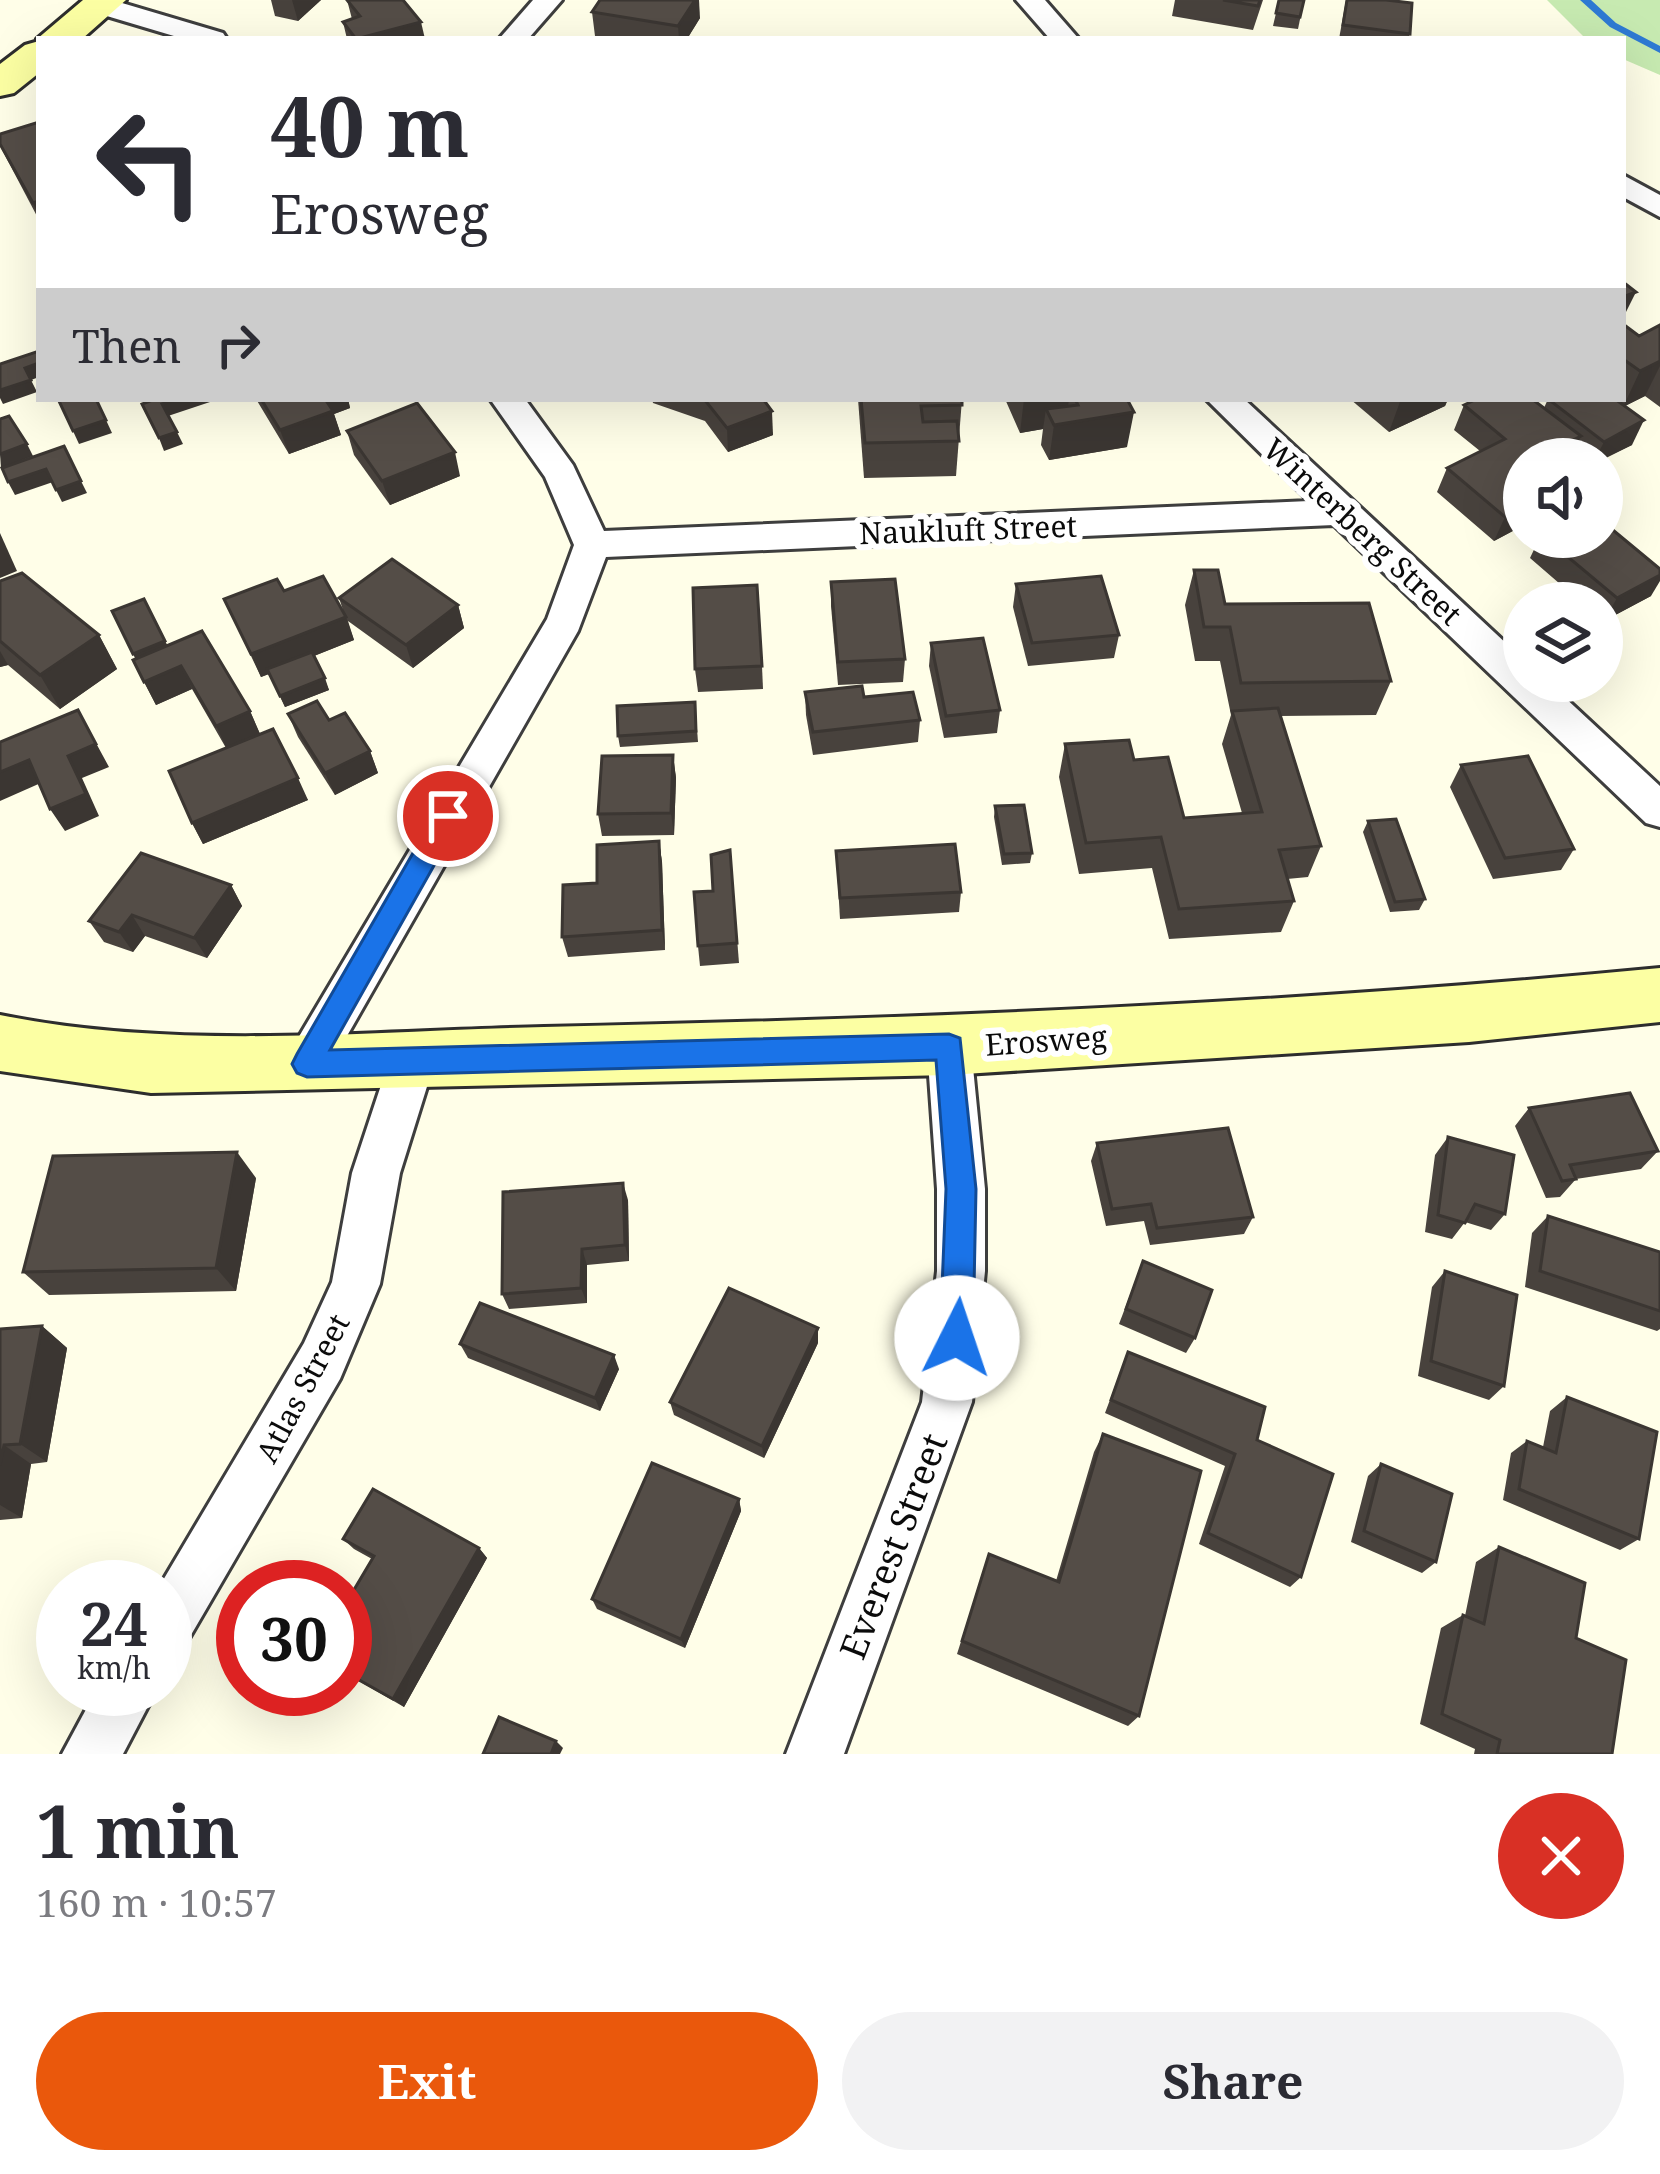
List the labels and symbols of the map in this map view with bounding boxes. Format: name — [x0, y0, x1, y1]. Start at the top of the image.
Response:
street label: Winterberg Street — [1255, 428, 1471, 634]
street label: Naukluft Street — [858, 505, 1078, 553]
pin — [397, 765, 499, 867]
street label: Erosweg — [984, 1015, 1108, 1065]
position arrow — [894, 1275, 1020, 1401]
street label: Atlas Street — [246, 1306, 358, 1470]
street label: Everest Street — [828, 1426, 958, 1666]
speed limit sign: 30 — [216, 1560, 372, 1716]

